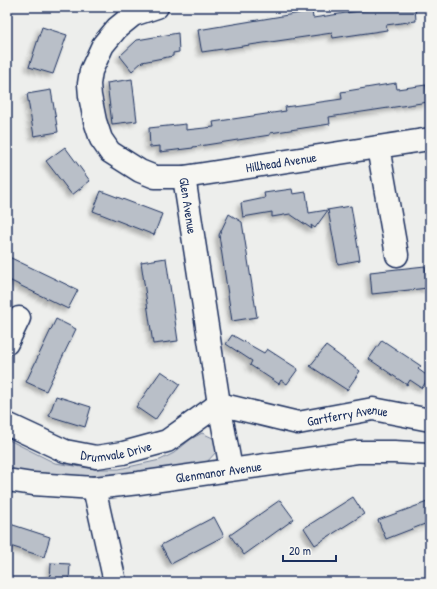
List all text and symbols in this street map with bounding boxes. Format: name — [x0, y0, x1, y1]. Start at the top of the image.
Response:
street label: Hillhead Avenue — [244, 148, 318, 176]
street label: Glen Avenue — [175, 176, 202, 235]
street label: Gartferry Avenue — [306, 400, 390, 430]
street label: Drumvale Drive — [79, 437, 153, 466]
street label: Glenmanor Avenue — [174, 457, 263, 487]
scale bar — [283, 537, 336, 563]
text: 20 m — [289, 542, 311, 559]

